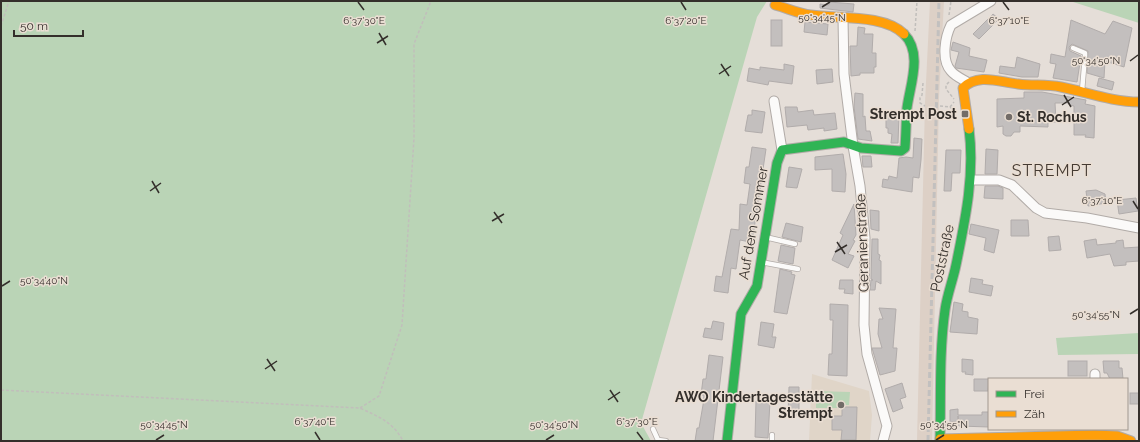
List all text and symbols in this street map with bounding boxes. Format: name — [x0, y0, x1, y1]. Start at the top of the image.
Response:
scale bar — [14, 12, 83, 38]
text: 50°34'45"N — [798, 12, 846, 23]
text: 6°37'30"E — [343, 15, 385, 26]
text: 6°37'20"E — [665, 15, 707, 26]
text: 6°37'10"E — [989, 15, 1029, 26]
text: 50 m — [20, 19, 48, 33]
text: 50°34'50"N — [1072, 55, 1120, 66]
place label: Strempt Post — [870, 106, 958, 122]
marker: Strempt Post — [960, 109, 970, 119]
place label: St. Rochus — [1017, 109, 1087, 125]
marker: St. Rochus — [1004, 112, 1014, 122]
district label: STREMPT — [1012, 161, 1092, 180]
street label: Auf dem Sommer — [735, 165, 771, 281]
street label: Geranienstraße — [852, 194, 872, 292]
text: 6°37'10"E — [1082, 195, 1122, 206]
street label: Poststraße — [927, 223, 957, 293]
text: 50°34'40"N — [20, 275, 68, 286]
text: 50°34'55"N — [1072, 309, 1120, 320]
legend — [988, 378, 1128, 430]
text: Frei — [1024, 387, 1044, 401]
place label: AWO Kindertagesstätte Strempt — [675, 389, 834, 421]
marker: AWO Kindertagesstätte Strempt — [836, 400, 846, 410]
text: Zäh — [1024, 407, 1045, 421]
text: 6°37'40"E — [295, 416, 335, 427]
text: 6°37'30"E — [616, 416, 658, 427]
text: 50°34'45"N — [140, 419, 188, 430]
text: 50°34'50"N — [530, 419, 578, 430]
text: 50°34'55"N — [920, 419, 968, 430]

